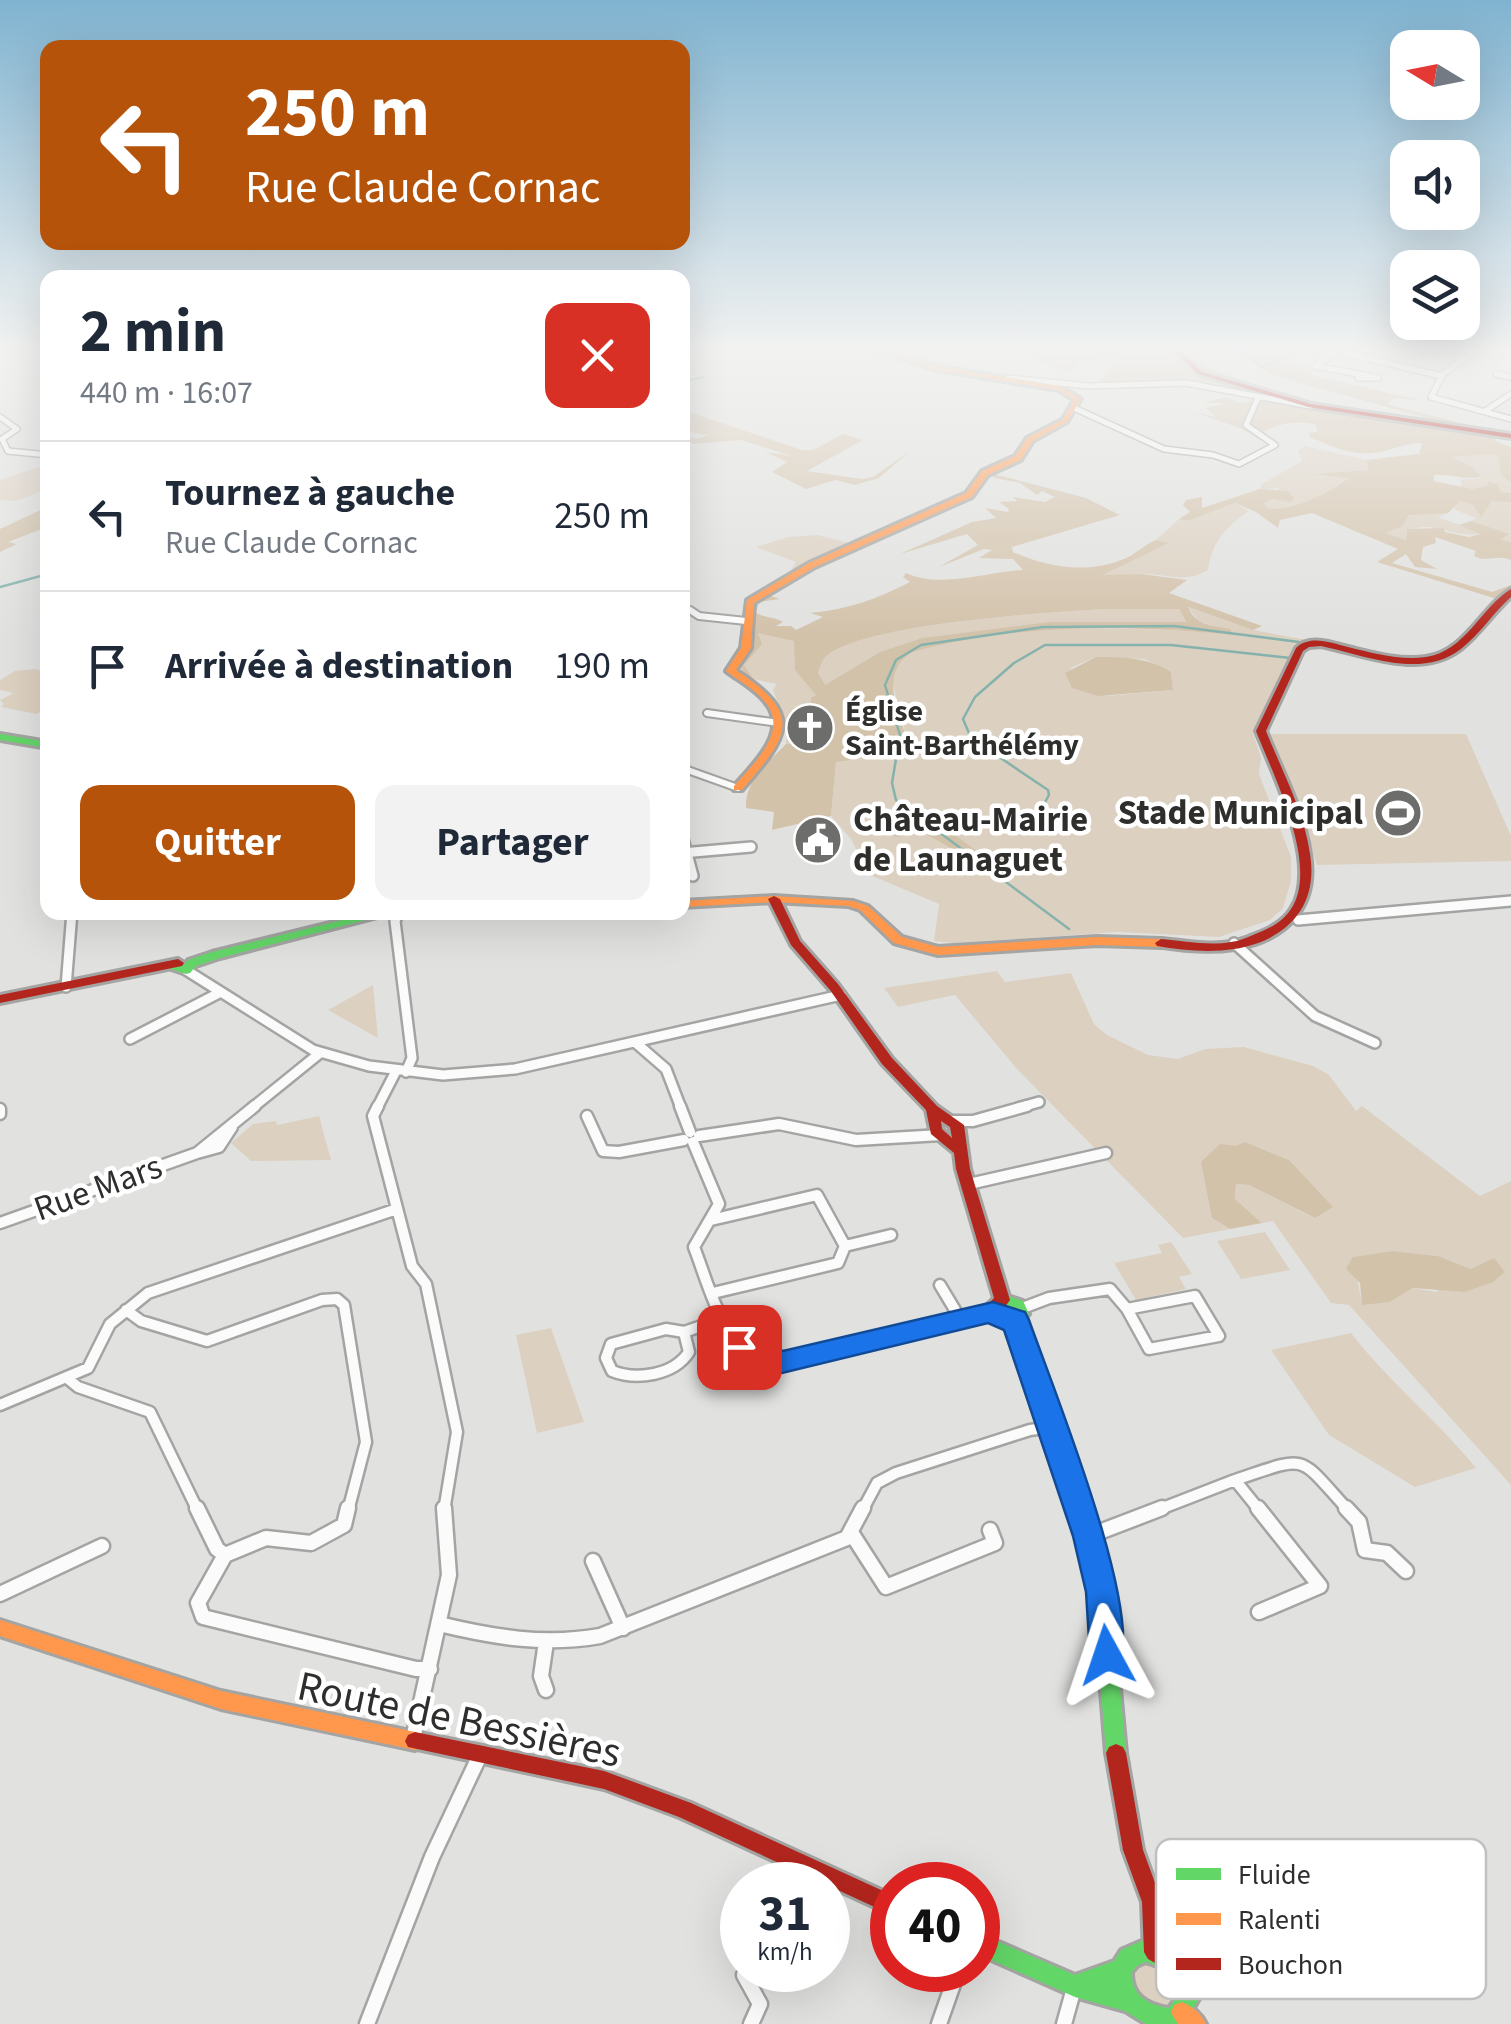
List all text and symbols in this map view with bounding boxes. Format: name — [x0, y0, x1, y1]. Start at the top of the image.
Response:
north arrow — [1390, 30, 1480, 120]
map controls — [1390, 30, 1480, 340]
text: 250 m — [245, 63, 430, 163]
icon: left — [80, 80, 210, 210]
button: sound — [1390, 140, 1480, 230]
text: Rue Claude Cornac — [245, 156, 601, 220]
button: layers — [1390, 250, 1480, 340]
text: 2 min — [80, 290, 226, 375]
button: close — [545, 303, 650, 408]
text: 440 m · 16:07 — [80, 370, 253, 416]
text: Tournez à gauche — [165, 466, 455, 520]
icon: left — [80, 489, 135, 544]
text: 250 m — [554, 489, 650, 543]
text: Rue Claude Cornac — [165, 520, 418, 566]
icon: arrive — [80, 639, 135, 694]
text: Arrivée à destination — [165, 639, 513, 693]
text: 190 m — [554, 639, 650, 693]
place label: Église Saint-Barthélémy — [845, 690, 1079, 767]
church icon: Église Saint-Barthélémy — [784, 702, 836, 754]
button: Quitter — [80, 785, 355, 900]
button: Partager — [375, 785, 650, 900]
sports icon: Stade Municipal — [1372, 787, 1424, 839]
place label: Stade Municipal — [1118, 788, 1363, 838]
place label: Château-Mairie de Launaguet — [853, 795, 1088, 885]
public building icon: Château-Mairie de Launaguet — [792, 814, 844, 866]
street label: Rue Mars — [27, 1142, 169, 1234]
pin — [697, 1305, 782, 1390]
icon: arrive — [712, 1320, 767, 1375]
position arrow — [1055, 1603, 1159, 1707]
street label: Route de Bessières — [292, 1656, 626, 1784]
legend — [1156, 1839, 1486, 1999]
text: Fluide — [1238, 1855, 1311, 1895]
speed limit sign: 40 — [870, 1862, 1000, 1992]
text: 31 — [759, 1879, 811, 1950]
text: Ralenti — [1238, 1900, 1321, 1940]
text: km/h — [757, 1934, 813, 1970]
text: Bouchon — [1238, 1945, 1343, 1985]

